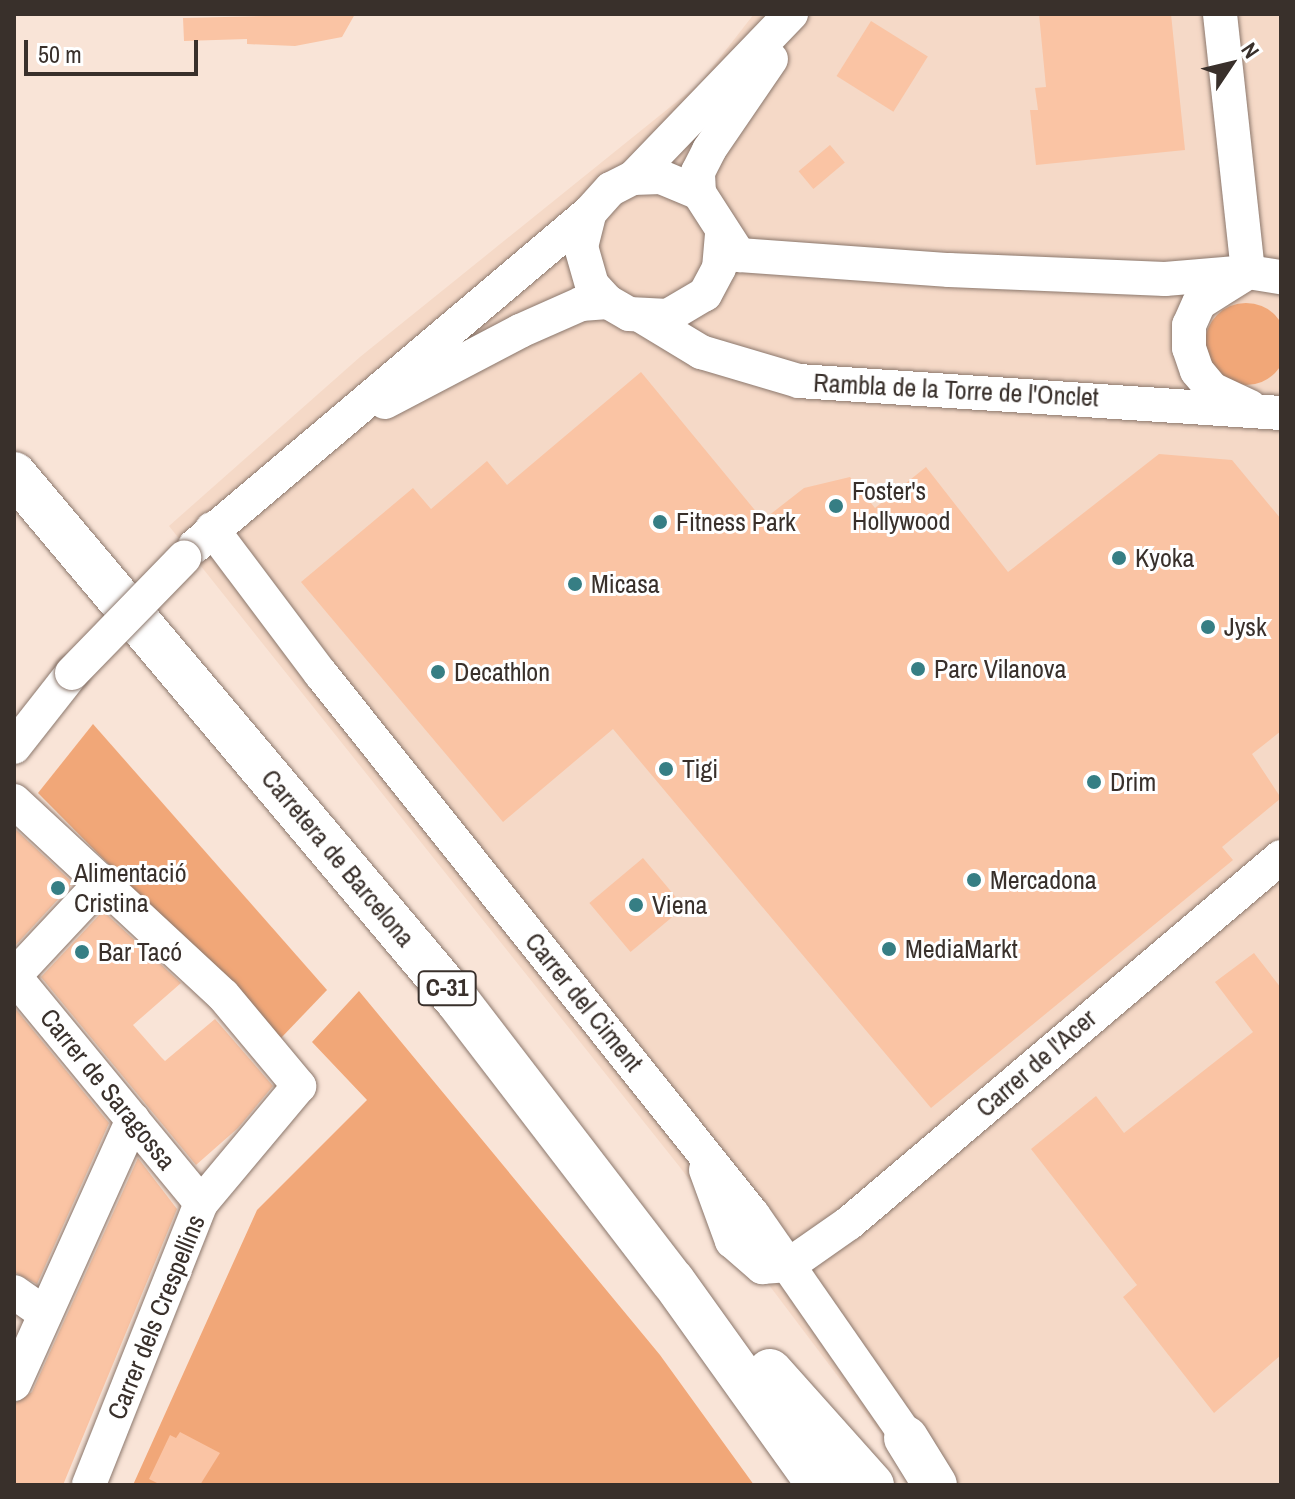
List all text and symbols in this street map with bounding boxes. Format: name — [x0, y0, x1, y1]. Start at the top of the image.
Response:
scale bar — [28, 24, 202, 74]
north arrow — [1191, 24, 1271, 104]
text: N — [1235, 36, 1267, 64]
text: 50 m — [38, 38, 82, 70]
street label: Rambla de la Torre de l'Onclet — [812, 367, 1100, 413]
place label: Foster's Hollywood — [852, 475, 950, 536]
marker: Foster's Hollywood — [827, 497, 845, 515]
place label: Fitness Park — [676, 506, 796, 538]
marker: Fitness Park — [651, 513, 669, 531]
place label: Kyoka — [1135, 542, 1194, 574]
marker: Kyoka — [1110, 549, 1128, 567]
place label: Micasa — [591, 568, 660, 600]
marker: Micasa — [566, 575, 584, 593]
place label: Jysk — [1224, 611, 1267, 643]
marker: Jysk — [1199, 618, 1217, 636]
place label: Parc Vilanova — [934, 653, 1066, 685]
place label: Decathlon — [454, 656, 550, 688]
marker: Parc Vilanova — [909, 660, 927, 678]
marker: Decathlon — [429, 663, 447, 681]
place label: Tigi — [682, 753, 718, 785]
marker: Tigi — [657, 760, 675, 778]
street label: Carretera de Barcelona — [255, 763, 421, 953]
place label: Drim — [1110, 766, 1156, 798]
marker: Drim — [1085, 773, 1103, 791]
place label: Alimentació Cristina — [74, 857, 187, 918]
place label: Mercadona — [990, 864, 1097, 896]
marker: Mercadona — [965, 871, 983, 889]
marker: Alimentació Cristina — [49, 879, 67, 897]
place label: Viena — [652, 889, 707, 921]
marker: Viena — [627, 896, 645, 914]
street label: Carrer del Ciment — [519, 926, 649, 1078]
place label: MediaMarkt — [905, 933, 1018, 965]
place label: Bar Tacó — [98, 936, 183, 968]
marker: MediaMarkt — [880, 940, 898, 958]
marker: Bar Tacó — [73, 943, 91, 961]
road number: C-31 — [417, 968, 477, 1008]
street label: Carrer de Saragossa — [34, 1002, 182, 1176]
street label: Carrer de l'Acer — [970, 1002, 1102, 1124]
street label: Carrer dels Crespellins — [101, 1210, 211, 1424]

